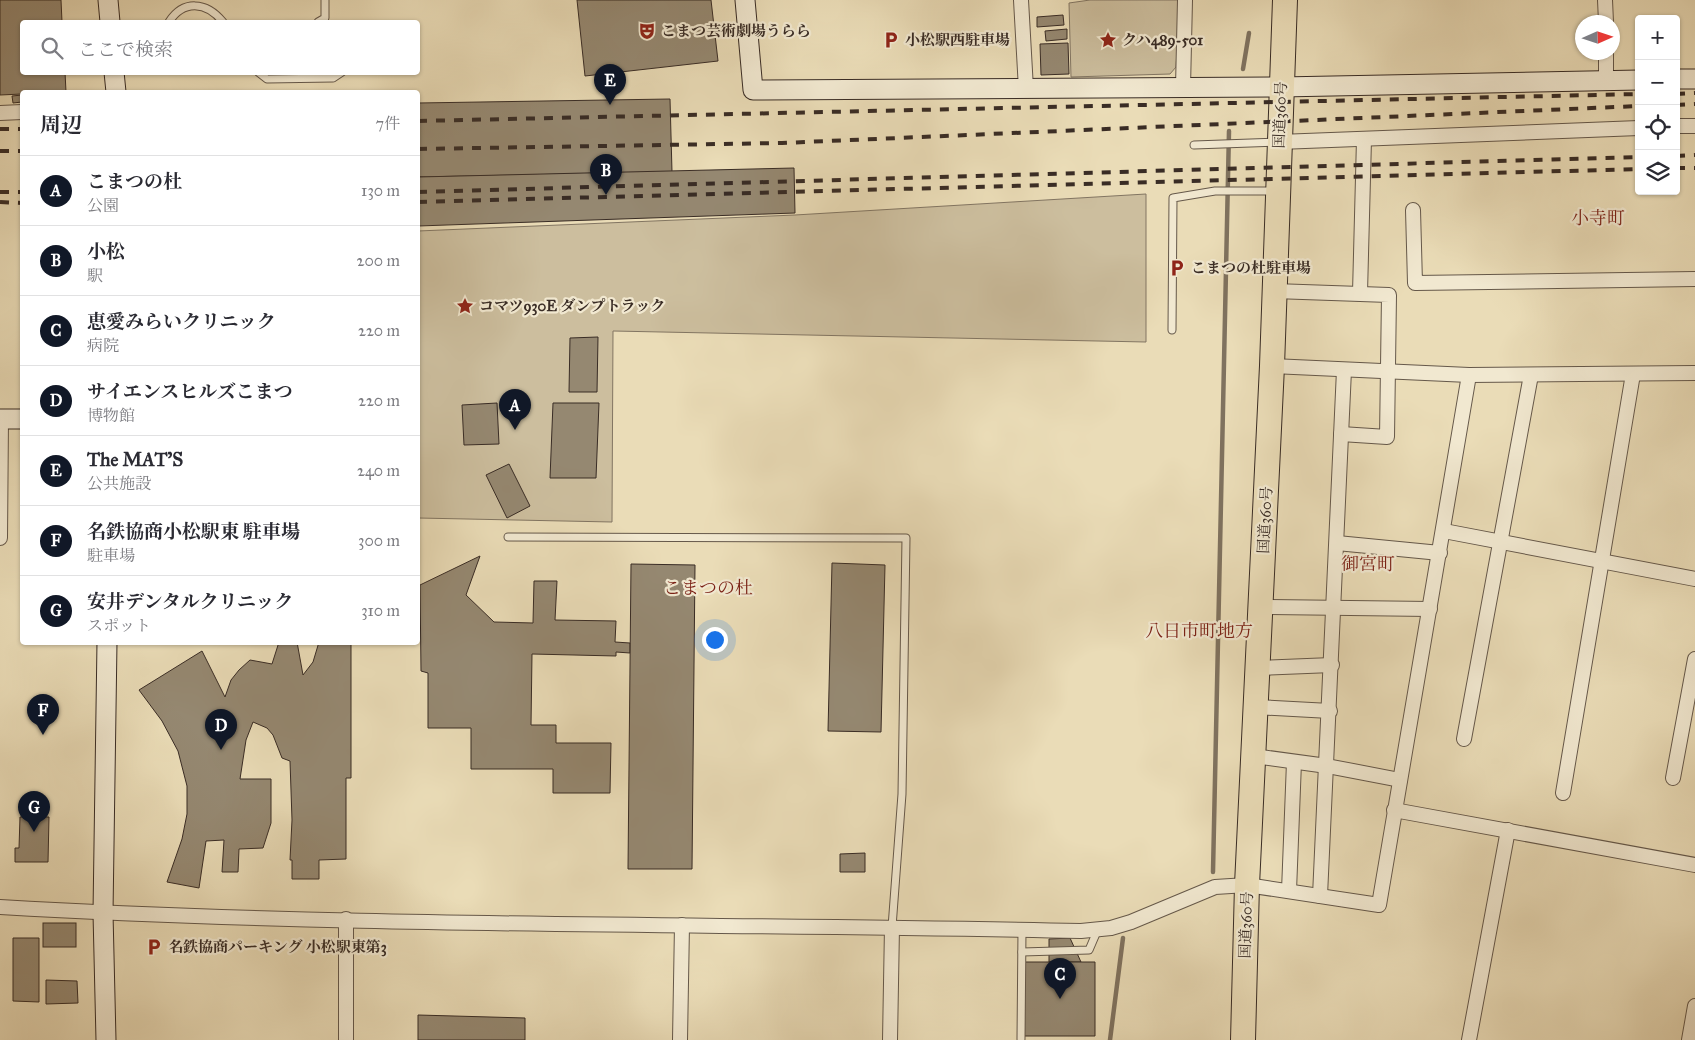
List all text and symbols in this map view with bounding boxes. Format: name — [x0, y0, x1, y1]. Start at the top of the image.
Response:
north arrow — [1575, 15, 1620, 60]
map controls — [1635, 15, 1680, 195]
button: + — [1635, 15, 1680, 60]
search box — [20, 20, 420, 75]
theatre icon: こまつ芸術劇場うらら — [637, 21, 657, 41]
place label: こまつ芸術劇場うらら — [661, 22, 811, 40]
parking icon: 小松駅西駐車場 — [881, 30, 901, 50]
place icon: クハ489-501 — [1098, 30, 1118, 50]
place label: 小松駅西駐車場 — [905, 31, 1010, 49]
place label: クハ489-501 — [1122, 31, 1203, 50]
icon: search — [38, 34, 66, 62]
text: ここで検索 — [78, 38, 173, 61]
button: − — [1635, 60, 1680, 105]
pin: E — [594, 64, 626, 105]
street label: 国道360号 — [1270, 81, 1290, 149]
button: locate — [1635, 105, 1680, 150]
text: 周辺 — [40, 112, 82, 138]
text: 7件 — [375, 114, 400, 133]
button: layers — [1635, 150, 1680, 195]
pin: B — [590, 154, 622, 195]
text: こまつの杜 — [87, 170, 182, 193]
text: A — [51, 181, 61, 200]
text: 130 m — [361, 181, 400, 200]
text: 公園 — [87, 196, 119, 215]
district label: 小寺町 — [1571, 207, 1625, 229]
text: 小松 — [87, 240, 125, 263]
text: B — [51, 251, 61, 270]
text: 200 m — [357, 251, 400, 270]
parking icon: こまつの杜駐車場 — [1167, 258, 1187, 278]
place label: こまつの杜駐車場 — [1191, 259, 1311, 277]
text: 駅 — [87, 266, 103, 285]
place icon: コマツ930E ダンプトラック — [455, 296, 475, 316]
place label: コマツ930E ダンプトラック — [479, 297, 665, 316]
text: 恵愛みらいクリニック — [87, 310, 276, 333]
text: C — [51, 321, 61, 340]
text: 220 m — [358, 321, 400, 340]
text: 病院 — [87, 336, 119, 355]
text: サイエンスヒルズこまつ — [87, 380, 293, 403]
pin: A — [499, 389, 531, 430]
text: D — [50, 391, 62, 410]
text: 220 m — [358, 391, 400, 410]
text: 博物館 — [87, 406, 135, 425]
text: The MAT'S — [87, 448, 183, 471]
text: E — [50, 461, 62, 480]
text: 240 m — [357, 461, 400, 480]
text: 公共施設 — [87, 474, 151, 493]
street label: 国道360号 — [1254, 486, 1276, 554]
text: 名鉄協商小松駅東 駐車場 — [87, 520, 300, 543]
text: F — [51, 531, 61, 550]
text: 300 m — [358, 531, 400, 550]
text: 駐車場 — [87, 546, 135, 565]
district label: 御宮町 — [1341, 553, 1395, 575]
district label: こまつの杜 — [663, 577, 753, 599]
text: 安井デンタルクリニック — [87, 590, 293, 613]
text: G — [50, 601, 62, 620]
text: 310 m — [361, 601, 400, 620]
text: スポット — [87, 616, 151, 635]
district label: 八日市町地方 — [1145, 620, 1253, 642]
your location — [702, 627, 728, 653]
pin: F — [27, 694, 59, 735]
pin: D — [205, 709, 237, 750]
pin: G — [18, 791, 50, 832]
street label: 国道360号 — [1236, 891, 1256, 959]
parking icon: 名鉄協商パーキング 小松駅東第3 — [144, 937, 164, 957]
place label: 名鉄協商パーキング 小松駅東第3 — [168, 938, 387, 957]
pin: C — [1044, 958, 1076, 999]

